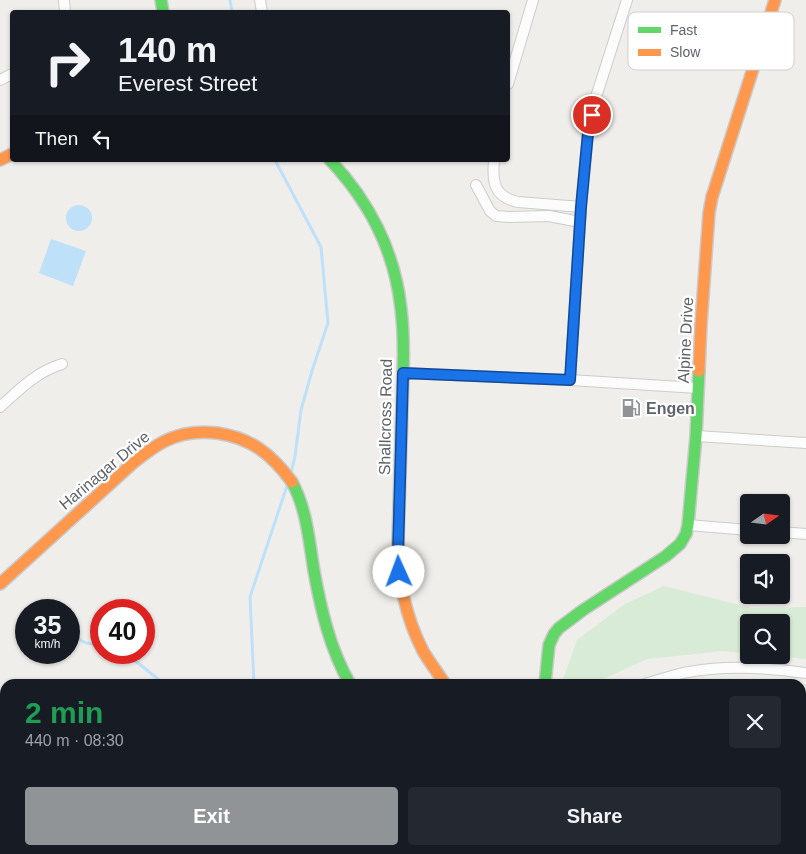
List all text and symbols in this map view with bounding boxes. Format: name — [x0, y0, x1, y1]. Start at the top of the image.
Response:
legend — [628, 12, 794, 70]
text: Fast — [670, 22, 697, 38]
icon: right — [35, 30, 100, 95]
text: 140 m — [118, 30, 217, 69]
text: Slow — [670, 44, 701, 60]
text: Everest Street — [118, 71, 257, 96]
pin — [571, 94, 613, 136]
icon: arrive — [578, 101, 606, 129]
icon: left — [88, 125, 116, 153]
text: Then — [35, 128, 78, 149]
street label: Alpine Drive — [675, 296, 696, 384]
street label: Shallcross Road — [376, 359, 395, 475]
fuel station icon: Engen — [620, 397, 642, 419]
place label: Engen — [646, 400, 695, 417]
street label: Harinagar Drive — [56, 428, 153, 513]
north arrow — [740, 494, 790, 544]
map controls — [740, 494, 790, 664]
position arrow — [372, 545, 424, 597]
button: sound — [740, 554, 790, 604]
speed limit sign: 40 — [90, 599, 155, 664]
text: 35 — [34, 611, 61, 639]
button: search — [740, 614, 790, 664]
text: km/h — [34, 637, 61, 651]
text: 2 min — [25, 696, 103, 729]
button: close — [729, 696, 781, 748]
text: 440 m · 08:30 — [25, 732, 124, 749]
button: Exit — [25, 787, 398, 845]
button: Share — [408, 787, 781, 845]

